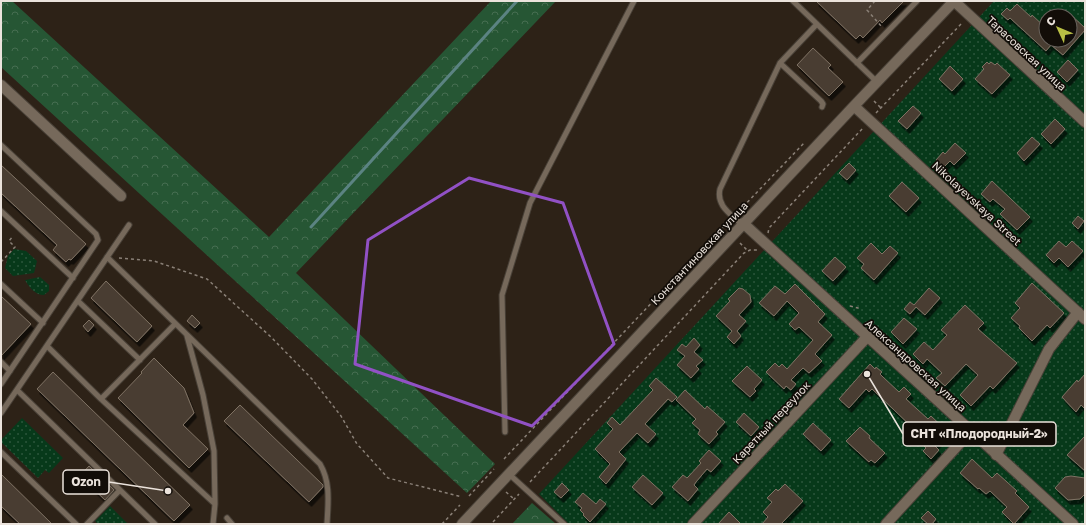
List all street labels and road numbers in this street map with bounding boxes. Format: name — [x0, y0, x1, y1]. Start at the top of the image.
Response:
street label: Тарасовская улица — [985, 13, 1069, 93]
street label: Nikolayevskaya Street — [930, 158, 1024, 248]
street label: Константиновская улица — [648, 199, 750, 307]
street label: Александровская улица — [863, 316, 969, 414]
street label: Каретный переулок — [730, 378, 813, 466]

